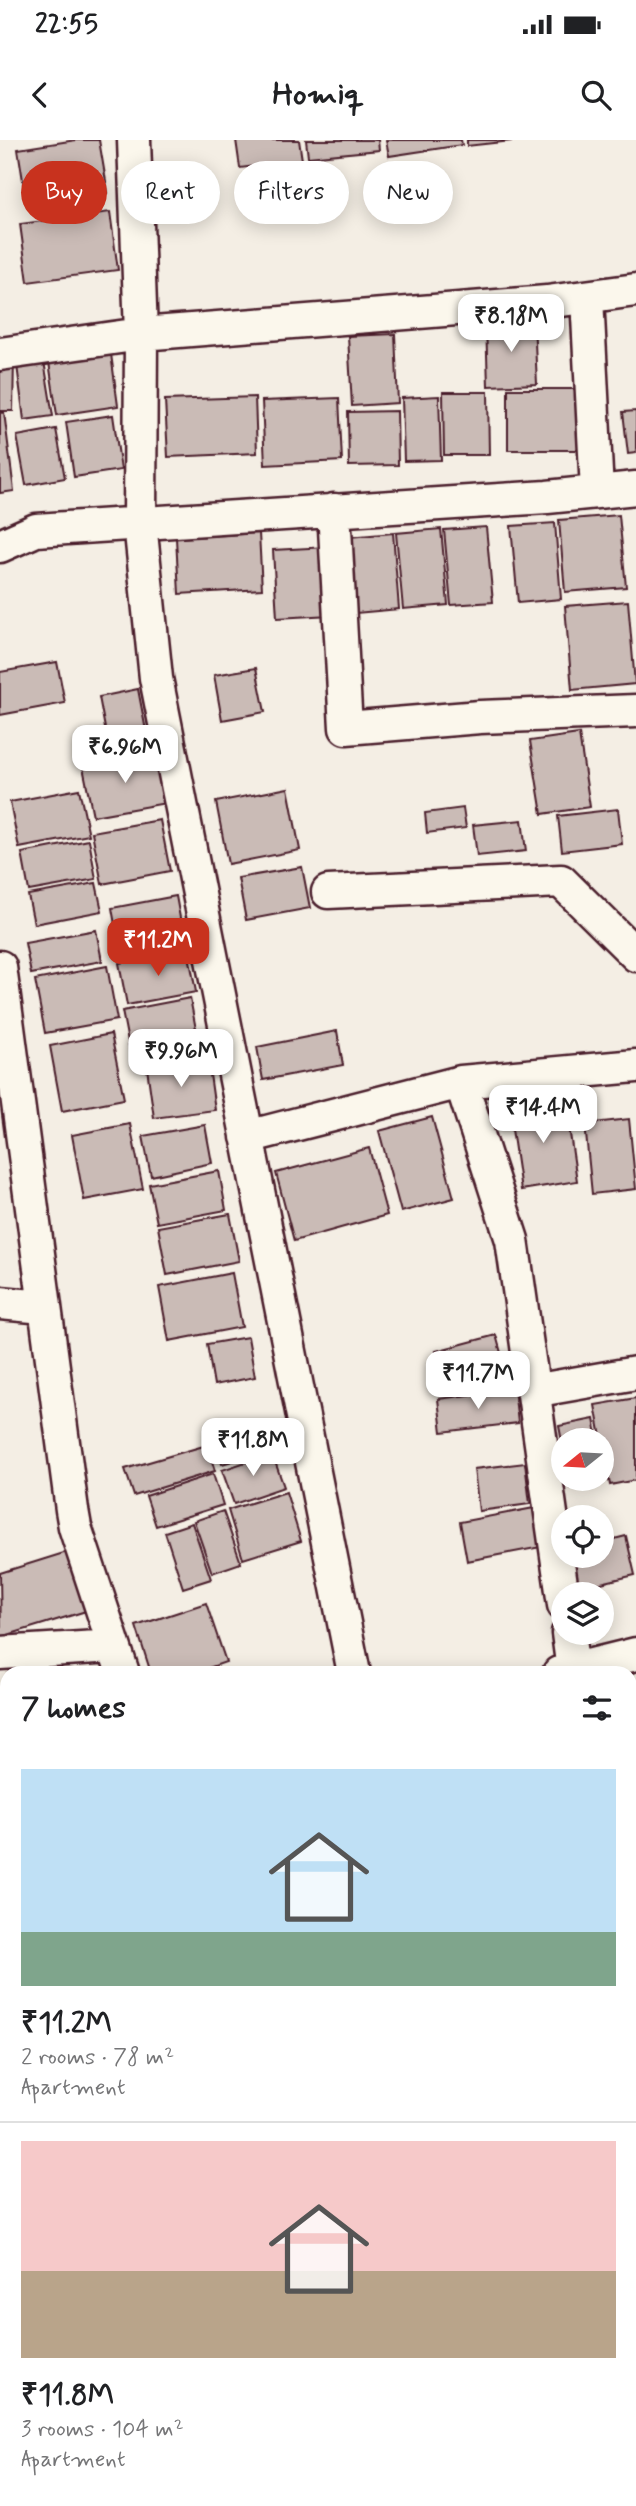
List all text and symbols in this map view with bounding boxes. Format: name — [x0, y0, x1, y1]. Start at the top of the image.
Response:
text: 22:55 — [35, 8, 98, 42]
text: Homiq — [272, 74, 364, 116]
icon: back — [21, 76, 59, 114]
icon: search — [577, 76, 615, 114]
chip: Buy — [21, 161, 107, 224]
chip: Rent — [121, 161, 220, 224]
chip: Filters — [234, 161, 349, 224]
chip: New — [363, 161, 453, 224]
pin: ₹8.18M — [454, 294, 568, 354]
text: ₹8.18M — [474, 302, 548, 332]
pin: ₹6.96M — [68, 726, 182, 785]
text: ₹6.96M — [88, 733, 162, 763]
pin: ₹11.2M — [101, 918, 215, 978]
text: ₹11.2M — [123, 926, 193, 956]
pin: ₹9.96M — [124, 1030, 238, 1089]
text: ₹9.96M — [144, 1037, 218, 1067]
pin: ₹14.4M — [486, 1086, 600, 1145]
text: ₹14.4M — [505, 1093, 581, 1123]
pin: ₹11.7M — [421, 1352, 535, 1411]
text: ₹11.7M — [442, 1359, 514, 1389]
pin: ₹11.8M — [196, 1418, 310, 1478]
text: ₹11.8M — [217, 1426, 289, 1456]
north arrow — [551, 1428, 614, 1491]
map controls — [551, 1428, 614, 1645]
button: locate — [551, 1505, 614, 1568]
button: layers — [551, 1582, 614, 1645]
text: 7 homes — [21, 1689, 126, 1728]
icon: filters — [578, 1689, 616, 1727]
icon: home — [256, 1814, 382, 1940]
text: ₹11.2M — [21, 2004, 112, 2043]
text: 2 rooms · 78 m² — [21, 2043, 174, 2073]
text: Apartment — [21, 2073, 126, 2103]
icon: home — [256, 2186, 382, 2312]
text: ₹11.8M — [21, 2376, 114, 2415]
text: 3 rooms · 104 m² — [21, 2415, 184, 2445]
text: Apartment — [21, 2445, 126, 2475]

